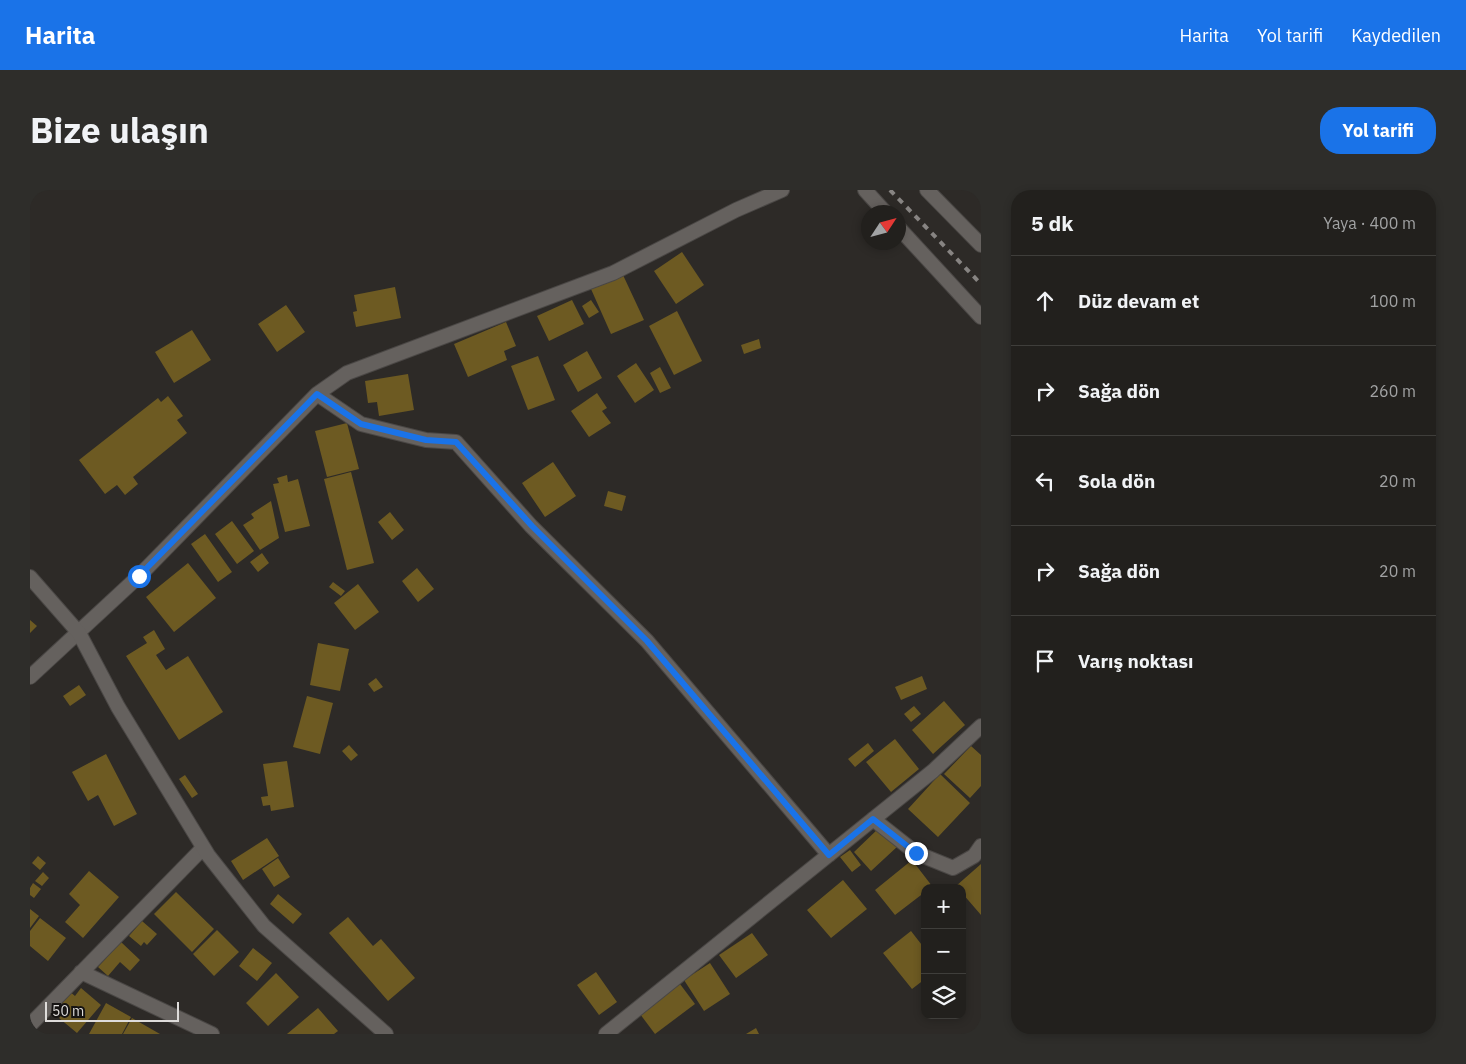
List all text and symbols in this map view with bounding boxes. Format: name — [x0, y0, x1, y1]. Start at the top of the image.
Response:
text: Harita — [25, 19, 95, 51]
text: Harita — [1180, 24, 1229, 47]
text: Yol tarifi — [1257, 24, 1323, 47]
text: Kaydedilen — [1351, 24, 1441, 47]
text: Bize ulaşın — [30, 107, 209, 153]
button: Yol tarifi — [1320, 107, 1436, 154]
north arrow — [861, 205, 906, 250]
text: 5 dk — [1031, 209, 1073, 237]
text: Yaya · 400 m — [1323, 213, 1416, 233]
icon: ahead — [1031, 287, 1059, 315]
text: Düz devam et — [1078, 289, 1199, 313]
text: 100 m — [1369, 291, 1416, 311]
icon: right — [1031, 377, 1059, 405]
text: Sağa dön — [1078, 379, 1160, 403]
text: 260 m — [1369, 381, 1416, 401]
icon: left — [1031, 467, 1059, 495]
text: Sola dön — [1078, 469, 1155, 493]
text: 20 m — [1379, 471, 1416, 491]
icon: right — [1031, 557, 1059, 585]
text: Sağa dön — [1078, 559, 1160, 583]
text: 20 m — [1379, 561, 1416, 581]
route start — [128, 565, 151, 588]
icon: arrive — [1031, 647, 1059, 675]
text: Varış noktası — [1078, 649, 1193, 673]
route end — [905, 842, 928, 865]
map controls — [921, 884, 966, 1019]
button: + — [921, 884, 966, 929]
button: − — [921, 929, 966, 974]
button: layers — [921, 974, 966, 1019]
scale bar — [45, 999, 179, 1022]
text: 50 m — [52, 1002, 84, 1020]

